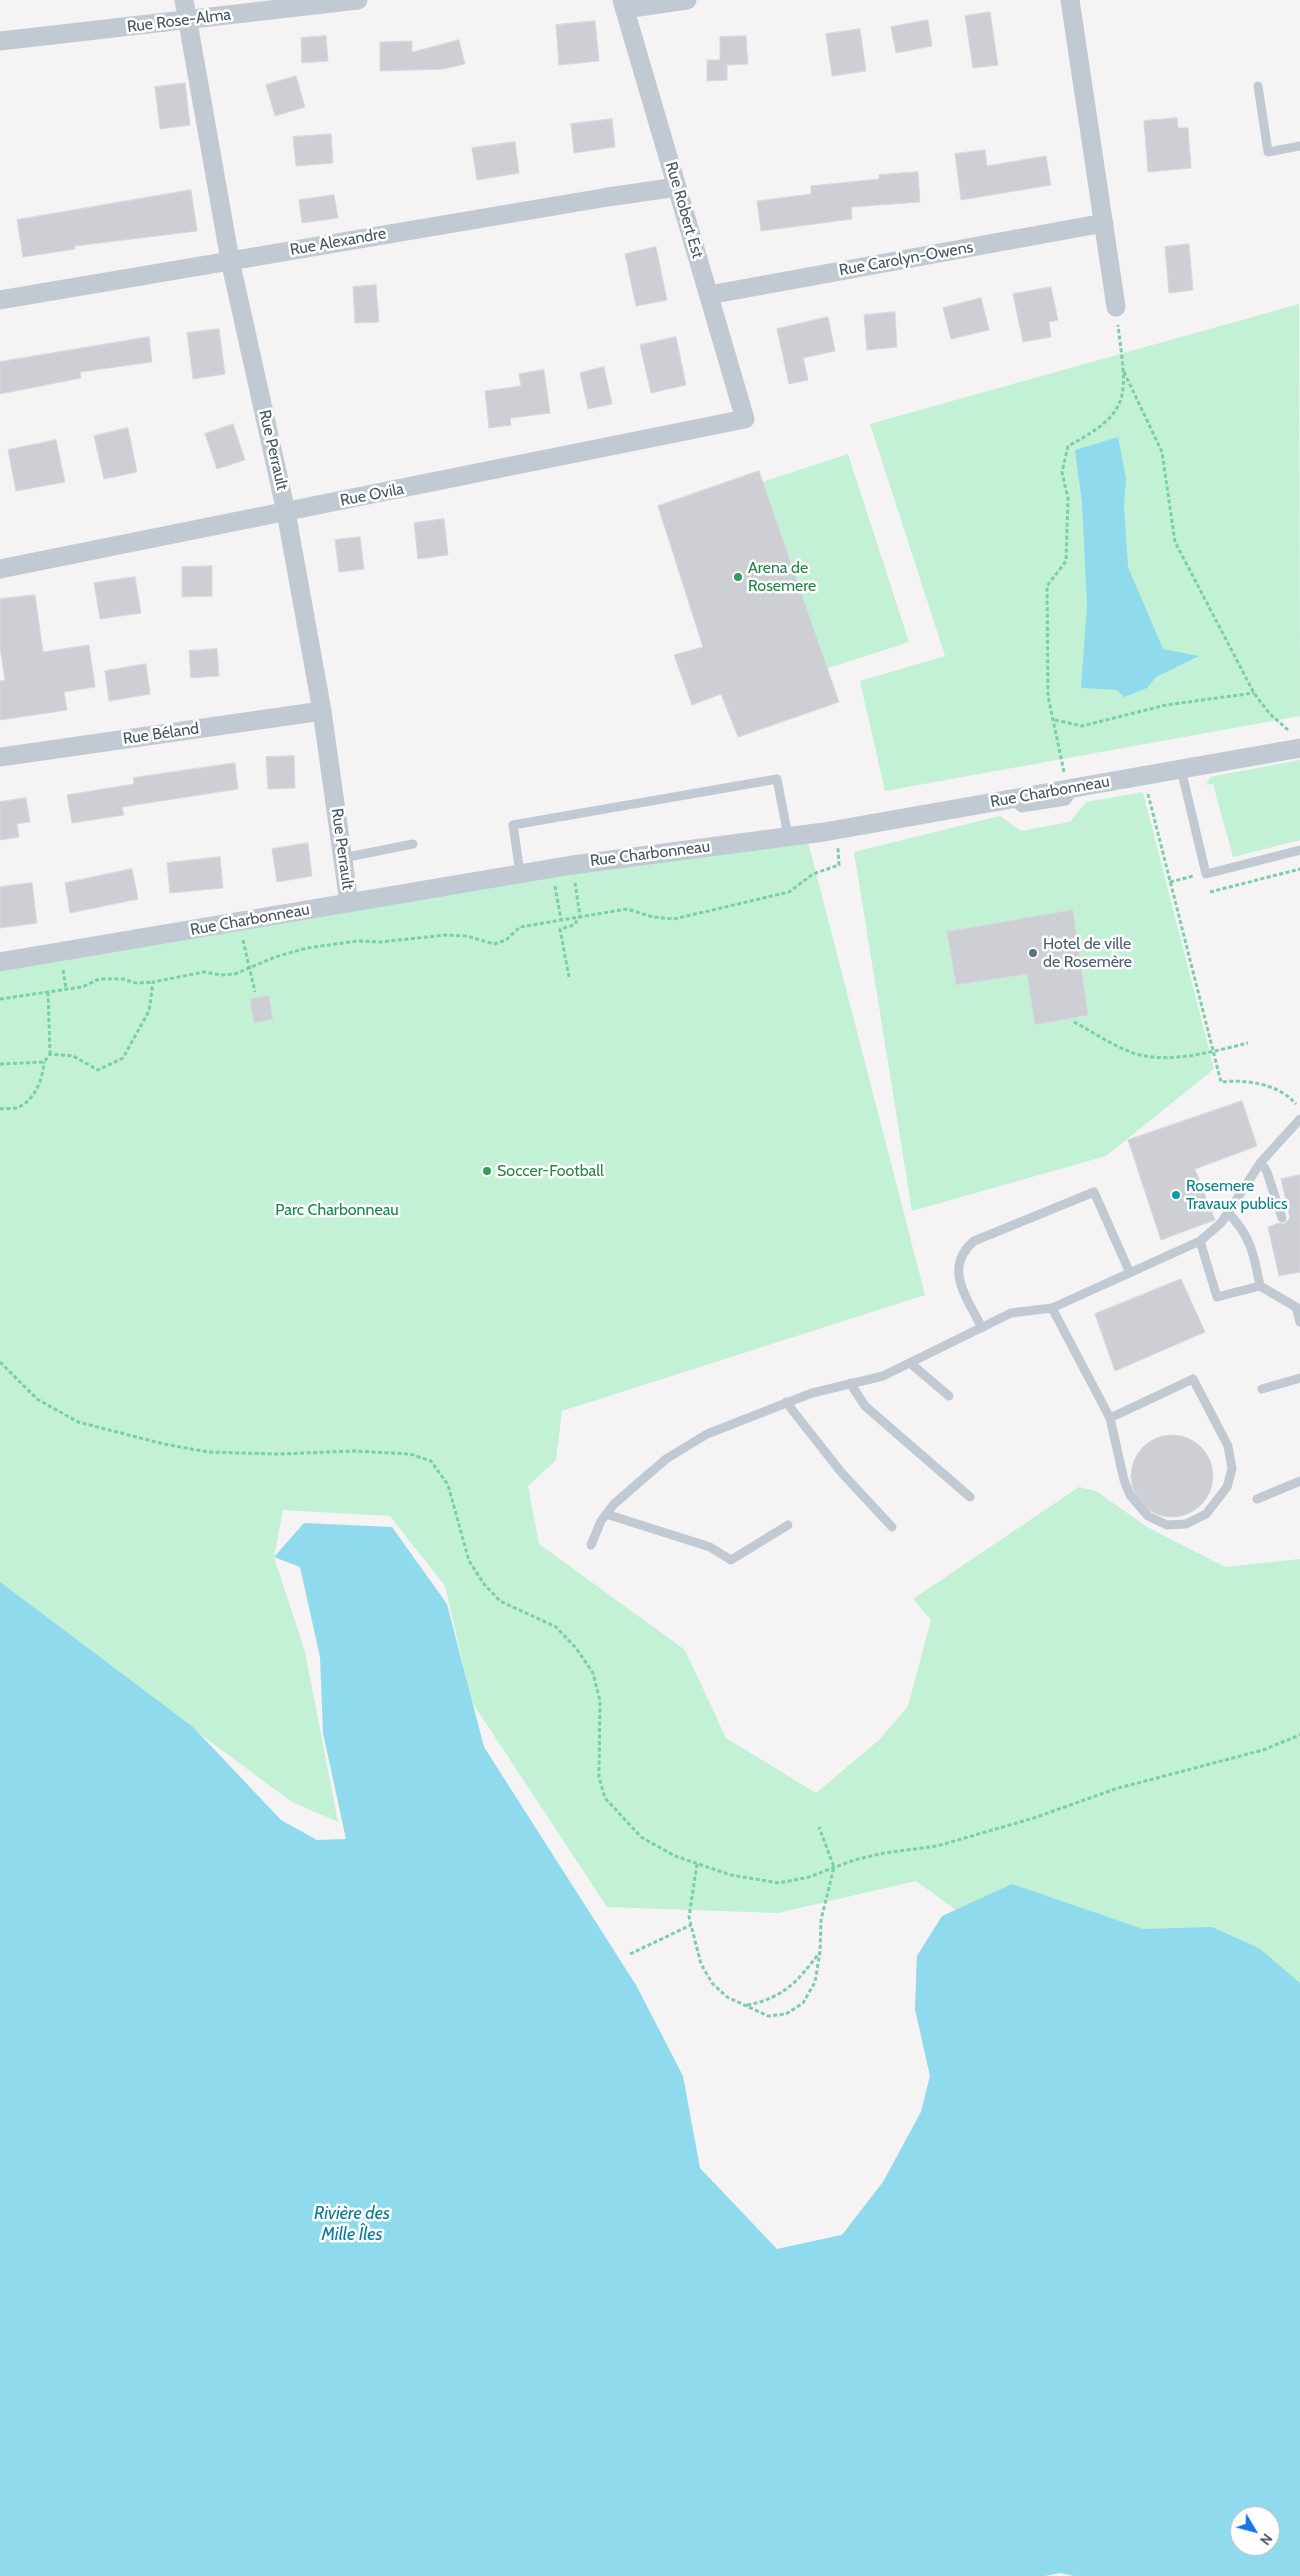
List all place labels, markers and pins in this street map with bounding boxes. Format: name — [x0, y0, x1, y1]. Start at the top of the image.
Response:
place label: Arena de Rosemere — [748, 558, 816, 596]
marker: Arena de Rosemere — [732, 571, 744, 583]
place label: Hotel de ville de Rosemère — [1043, 934, 1132, 972]
marker: Hotel de ville de Rosemère — [1027, 947, 1039, 959]
place label: Soccer-Football — [497, 1161, 604, 1181]
marker: Soccer-Football — [481, 1165, 493, 1177]
place label: Rosemere Travaux publics — [1186, 1176, 1288, 1214]
marker: Rosemere Travaux publics — [1170, 1189, 1182, 1201]

